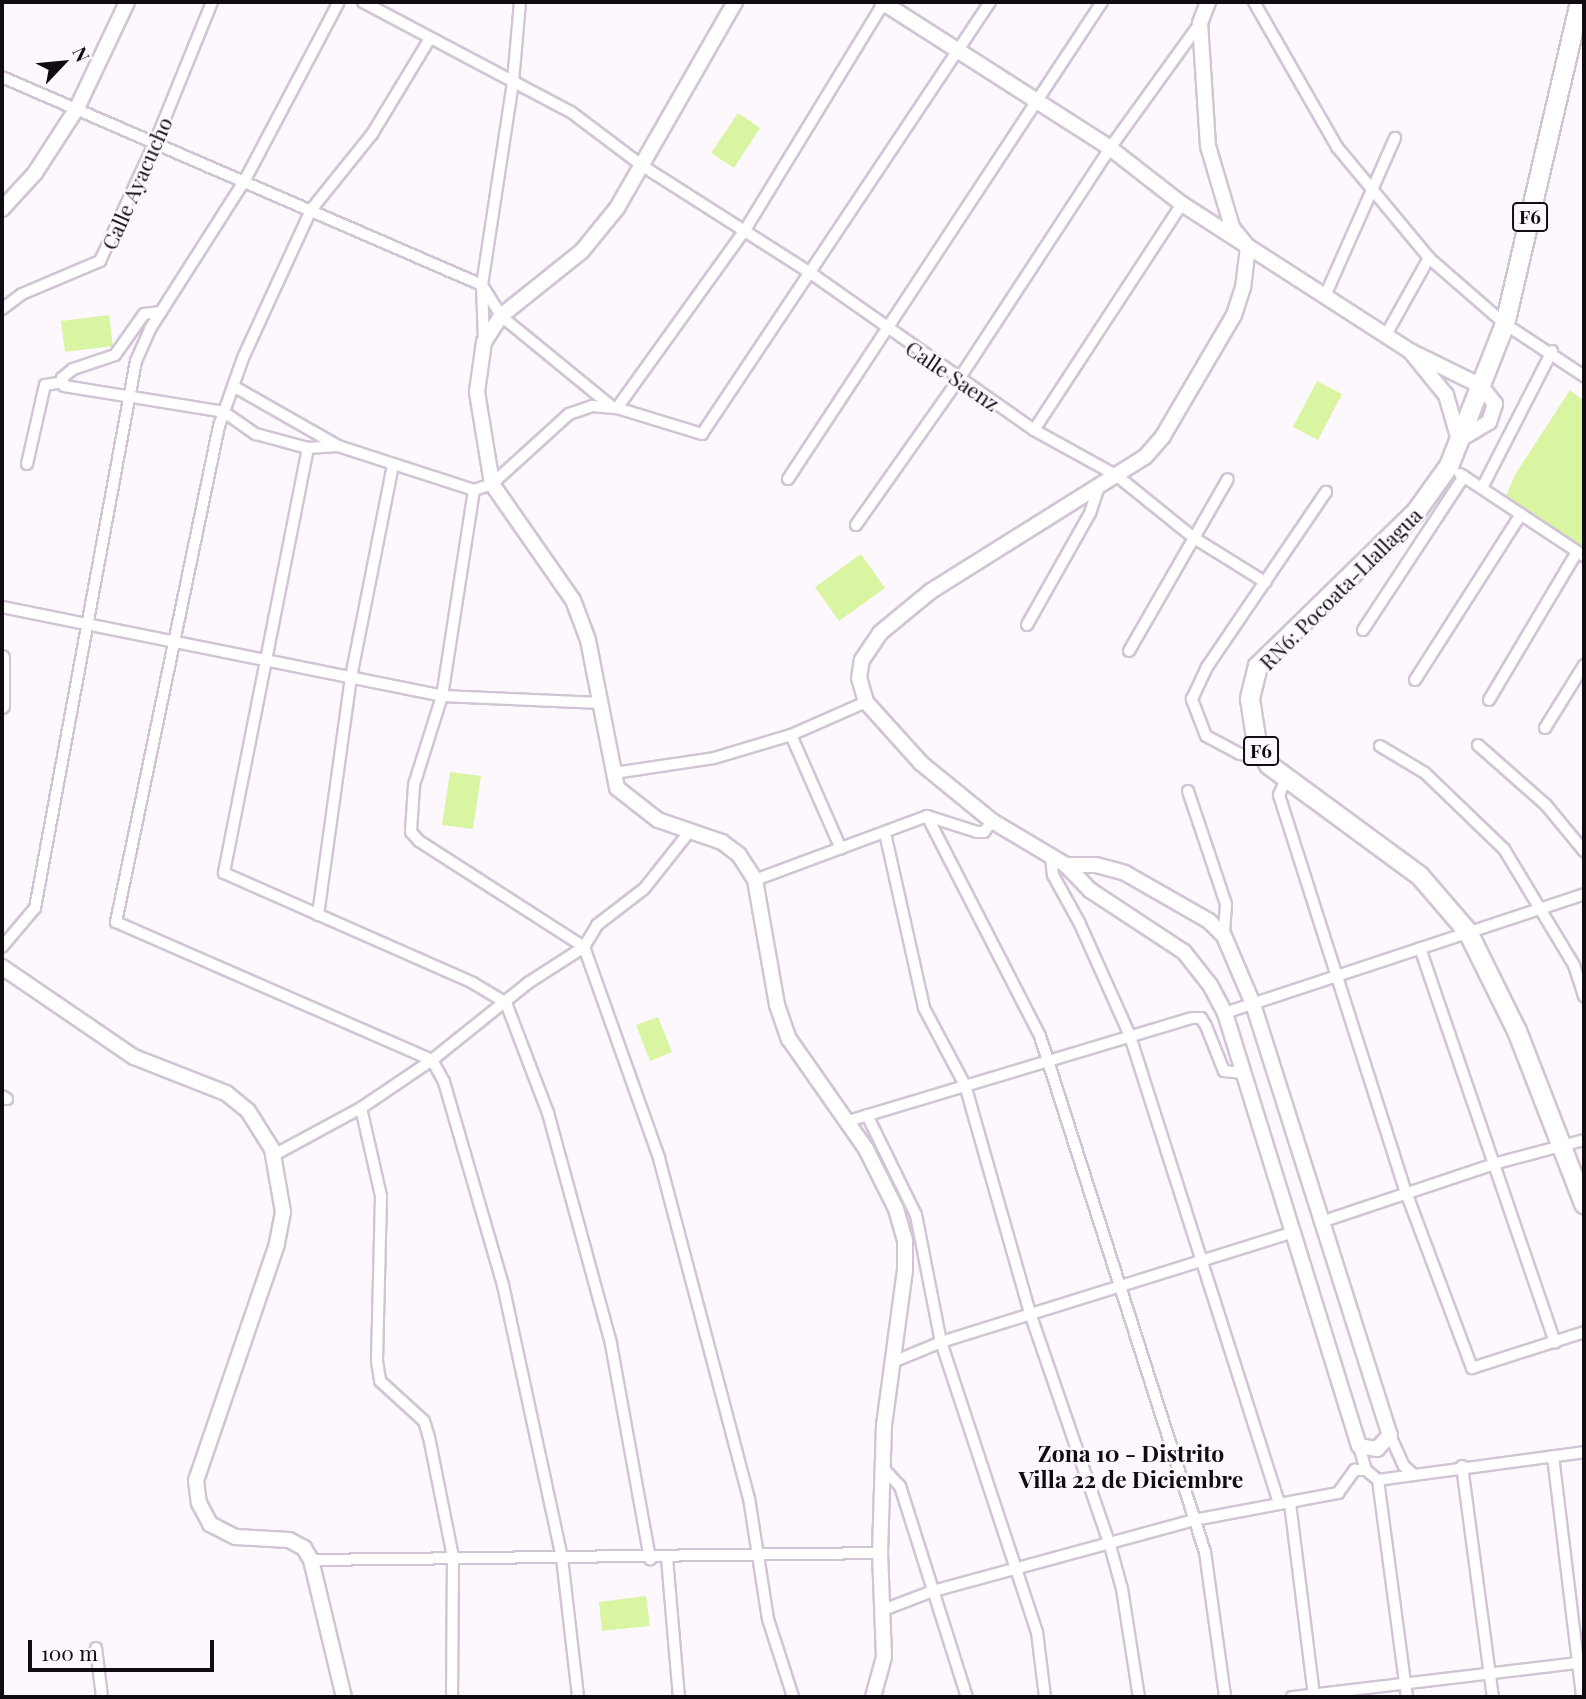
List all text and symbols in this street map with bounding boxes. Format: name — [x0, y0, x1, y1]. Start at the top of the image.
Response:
north arrow — [28, 28, 98, 98]
text: N — [67, 42, 97, 66]
street label: Calle Ayacucho — [95, 112, 177, 254]
road number: F6 — [1511, 202, 1549, 232]
street label: Calle Saenz — [901, 334, 1005, 416]
street label: RN6: Pocoata-Llallagua — [1254, 502, 1426, 674]
road number: F6 — [1242, 736, 1280, 766]
district label: Zona 10 - Distrito Villa 22 de Diciembre — [1018, 1439, 1244, 1493]
scale bar — [32, 1626, 217, 1670]
text: 100 m — [41, 1638, 98, 1666]

